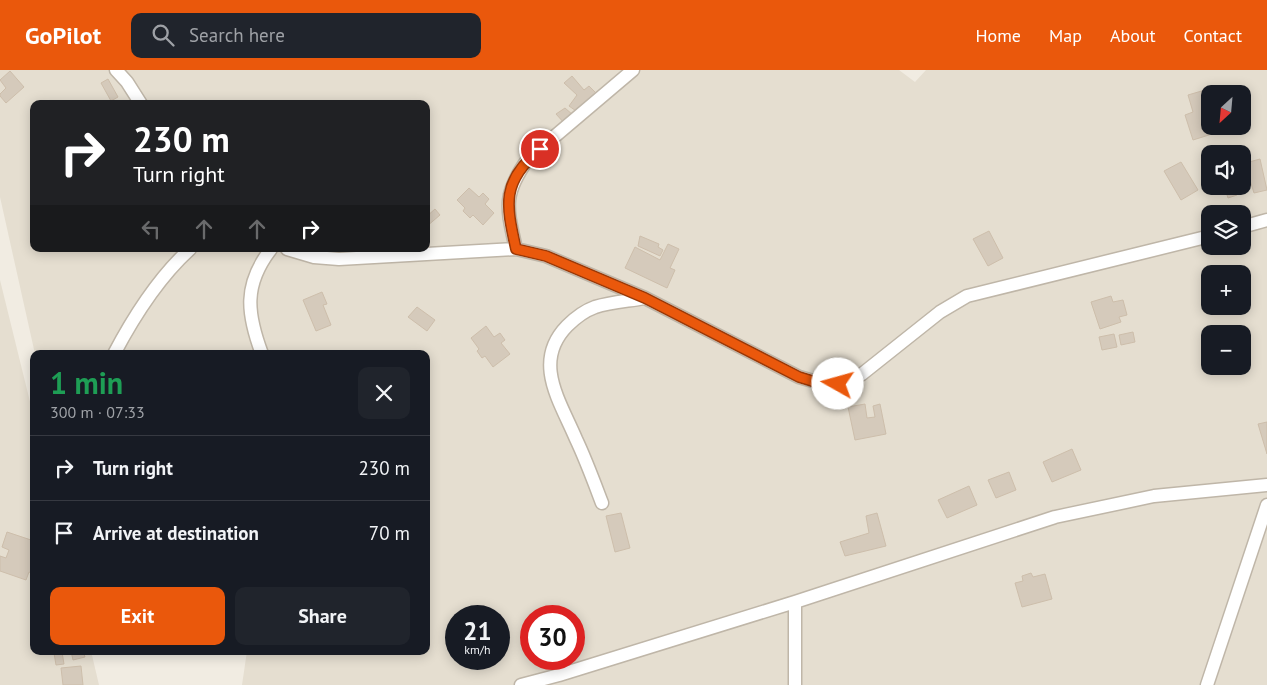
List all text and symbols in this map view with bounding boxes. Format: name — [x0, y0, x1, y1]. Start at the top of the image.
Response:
search box — [131, 13, 481, 58]
text: GoPilot — [25, 20, 101, 51]
icon: search — [149, 21, 177, 49]
text: Search here — [189, 23, 285, 47]
text: Home — [975, 24, 1021, 47]
text: Map — [1049, 24, 1082, 47]
text: About — [1110, 24, 1156, 47]
text: Contact — [1184, 24, 1242, 47]
north arrow — [1201, 85, 1251, 135]
map controls — [1201, 85, 1251, 375]
text: 230 m — [133, 116, 230, 162]
icon: right — [50, 120, 115, 185]
pin — [519, 128, 561, 170]
icon: arrive — [526, 135, 554, 163]
button: sound — [1201, 145, 1251, 195]
text: Turn right — [133, 160, 225, 188]
button: layers — [1201, 205, 1251, 255]
icon: left — [137, 215, 165, 243]
icon: ahead — [190, 215, 218, 243]
icon: ahead — [243, 215, 271, 243]
icon: right — [296, 215, 324, 243]
button: + — [1201, 265, 1251, 315]
button: − — [1201, 325, 1251, 375]
position arrow — [811, 357, 863, 409]
text: 1 min — [50, 363, 123, 402]
button: close — [358, 367, 410, 419]
text: 300 m · 07:33 — [50, 402, 145, 422]
icon: right — [50, 454, 78, 482]
text: Turn right — [93, 456, 173, 480]
text: 230 m — [358, 456, 410, 480]
icon: arrive — [50, 519, 78, 547]
text: Arrive at destination — [93, 521, 259, 545]
text: 70 m — [369, 521, 410, 545]
button: Exit — [50, 587, 225, 645]
button: Share — [235, 587, 410, 645]
speed limit sign: 30 — [520, 605, 585, 670]
text: 21 — [463, 615, 492, 647]
text: km/h — [464, 642, 491, 657]

